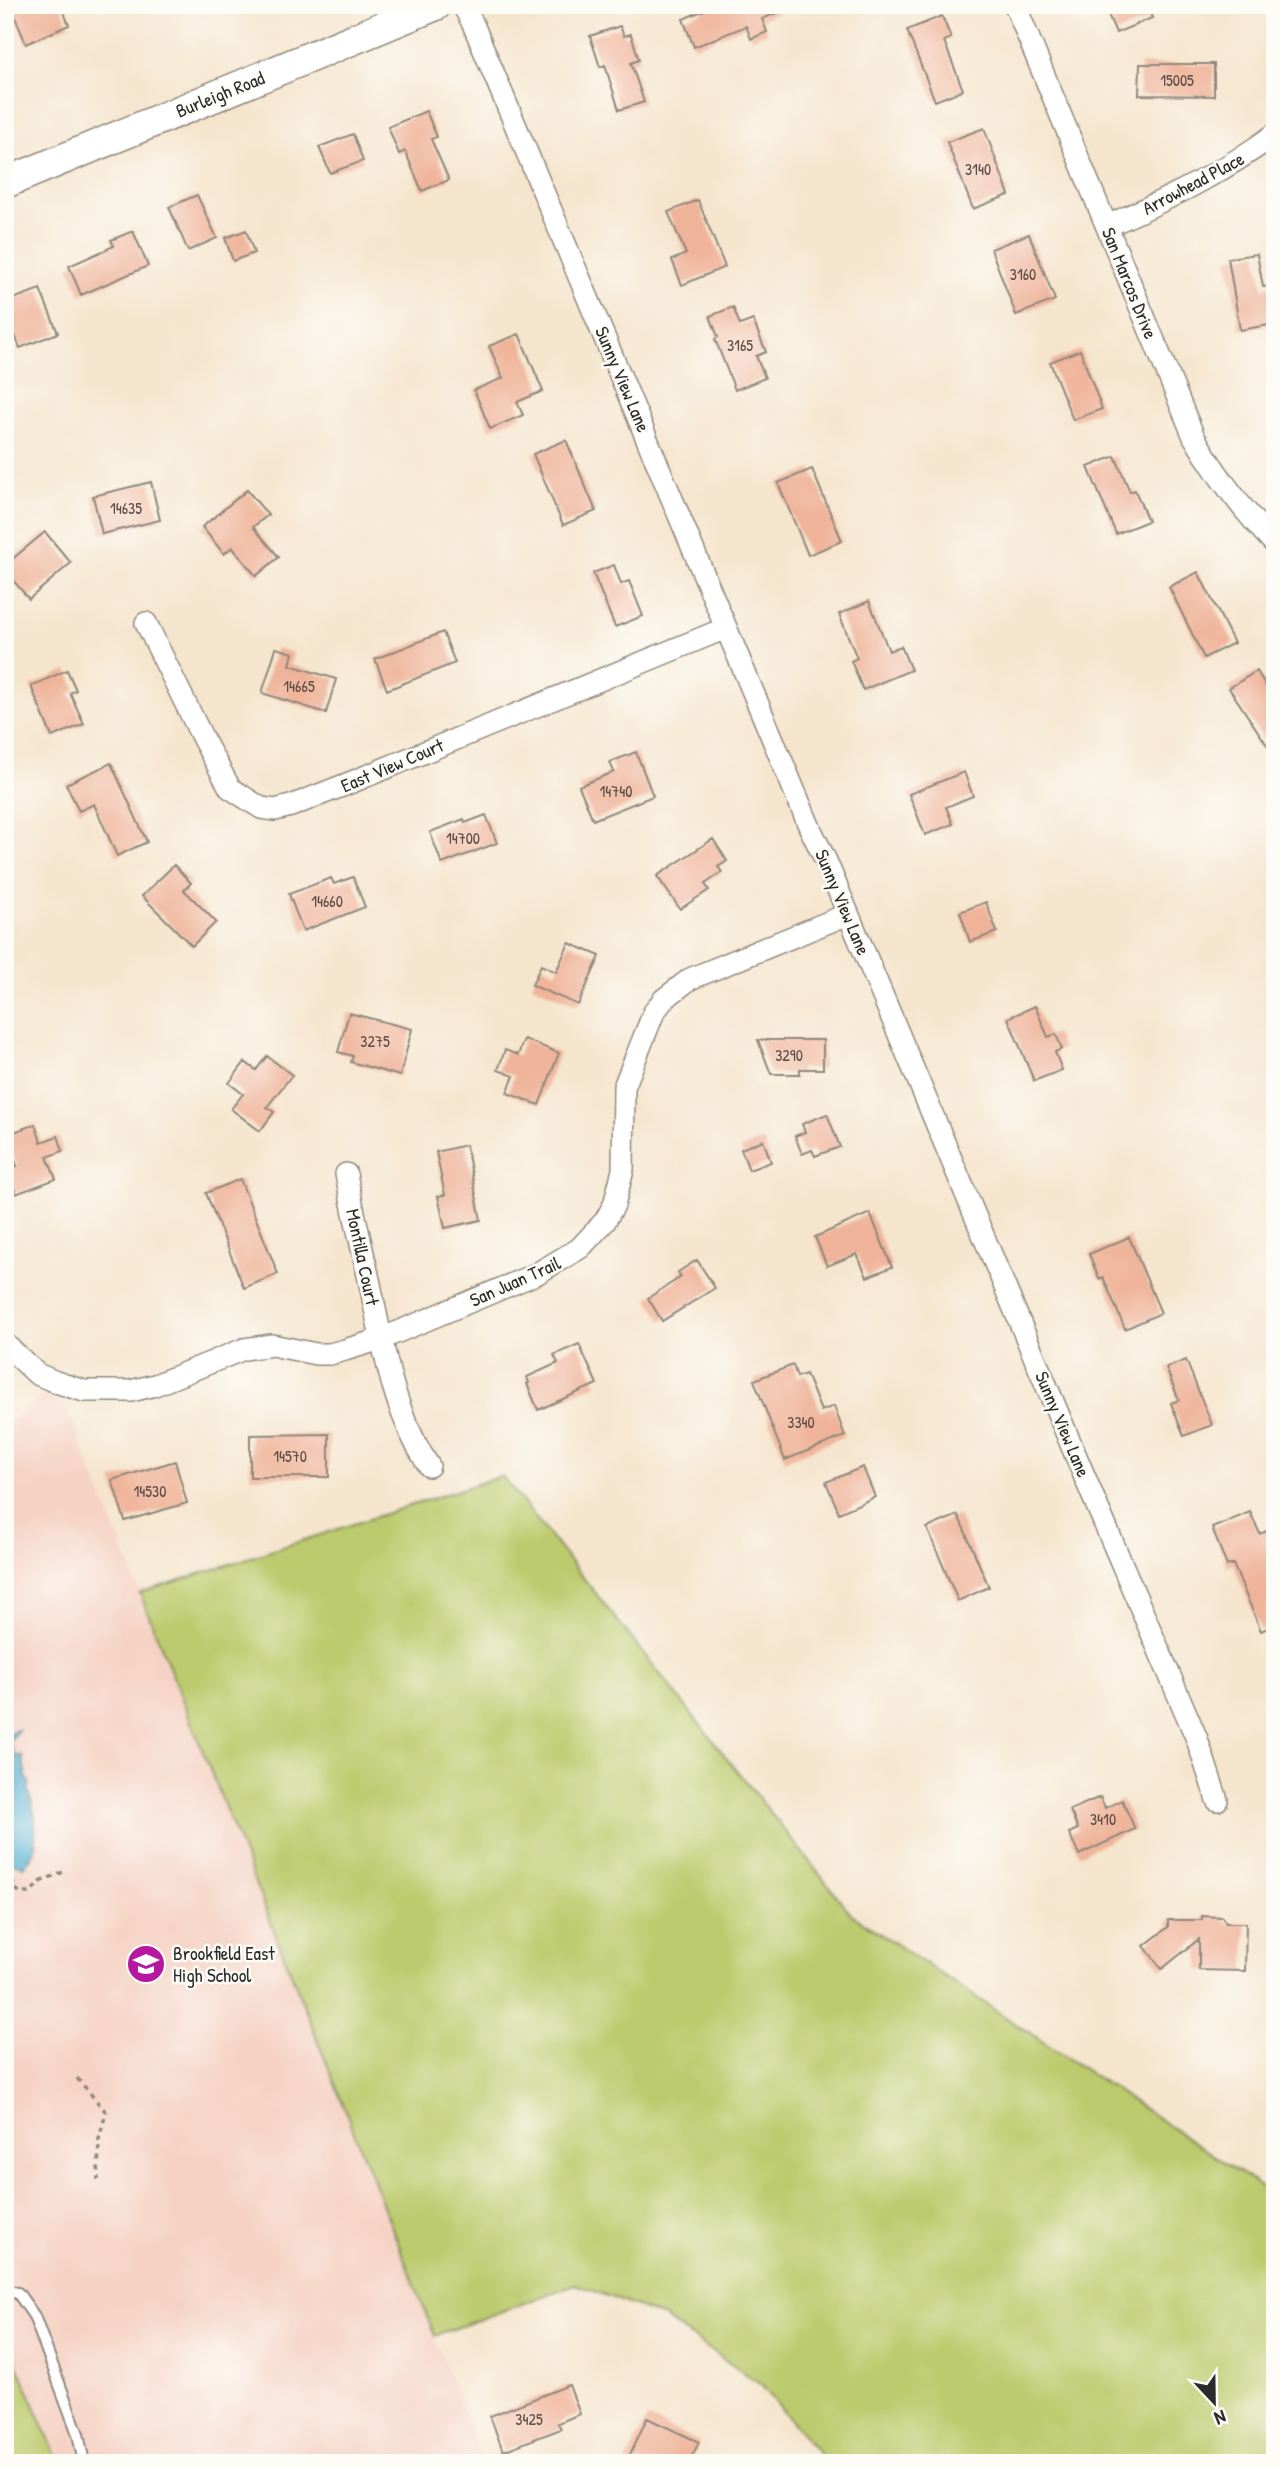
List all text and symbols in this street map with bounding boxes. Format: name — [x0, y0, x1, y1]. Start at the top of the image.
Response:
street label: Burleigh Road — [172, 64, 269, 124]
house number: 15005 — [1160, 69, 1194, 91]
street label: Arrowhead Place — [1138, 145, 1249, 221]
house number: 3140 — [965, 158, 991, 180]
street label: San Marcos Drive — [1096, 224, 1164, 343]
house number: 3160 — [1010, 263, 1036, 285]
street label: Sunny View Lane — [589, 322, 657, 436]
house number: 3165 — [727, 334, 753, 356]
house number: 14635 — [110, 497, 142, 519]
house number: 14665 — [283, 675, 315, 697]
street label: East View Court — [337, 732, 448, 798]
house number: 14740 — [600, 780, 632, 802]
house number: 14700 — [446, 827, 480, 849]
street label: Sunny View Lane — [809, 845, 877, 959]
house number: 14660 — [311, 890, 343, 912]
house number: 3275 — [360, 1030, 390, 1052]
house number: 3290 — [775, 1044, 803, 1066]
street label: Montilla Court — [340, 1206, 386, 1308]
street label: San Juan Trail — [465, 1249, 566, 1313]
street label: Sunny View Lane — [1029, 1367, 1097, 1481]
house number: 3340 — [787, 1411, 815, 1433]
house number: 14570 — [273, 1445, 307, 1467]
house number: 14530 — [134, 1480, 166, 1502]
house number: 3410 — [1090, 1808, 1116, 1830]
place label: Brookfield East High School — [173, 1940, 275, 1988]
school or university icon: Brookfield East High School — [125, 1943, 167, 1985]
north arrow — [1178, 2366, 1248, 2436]
text: N — [1211, 2404, 1230, 2432]
house number: 3425 — [515, 2408, 543, 2430]

